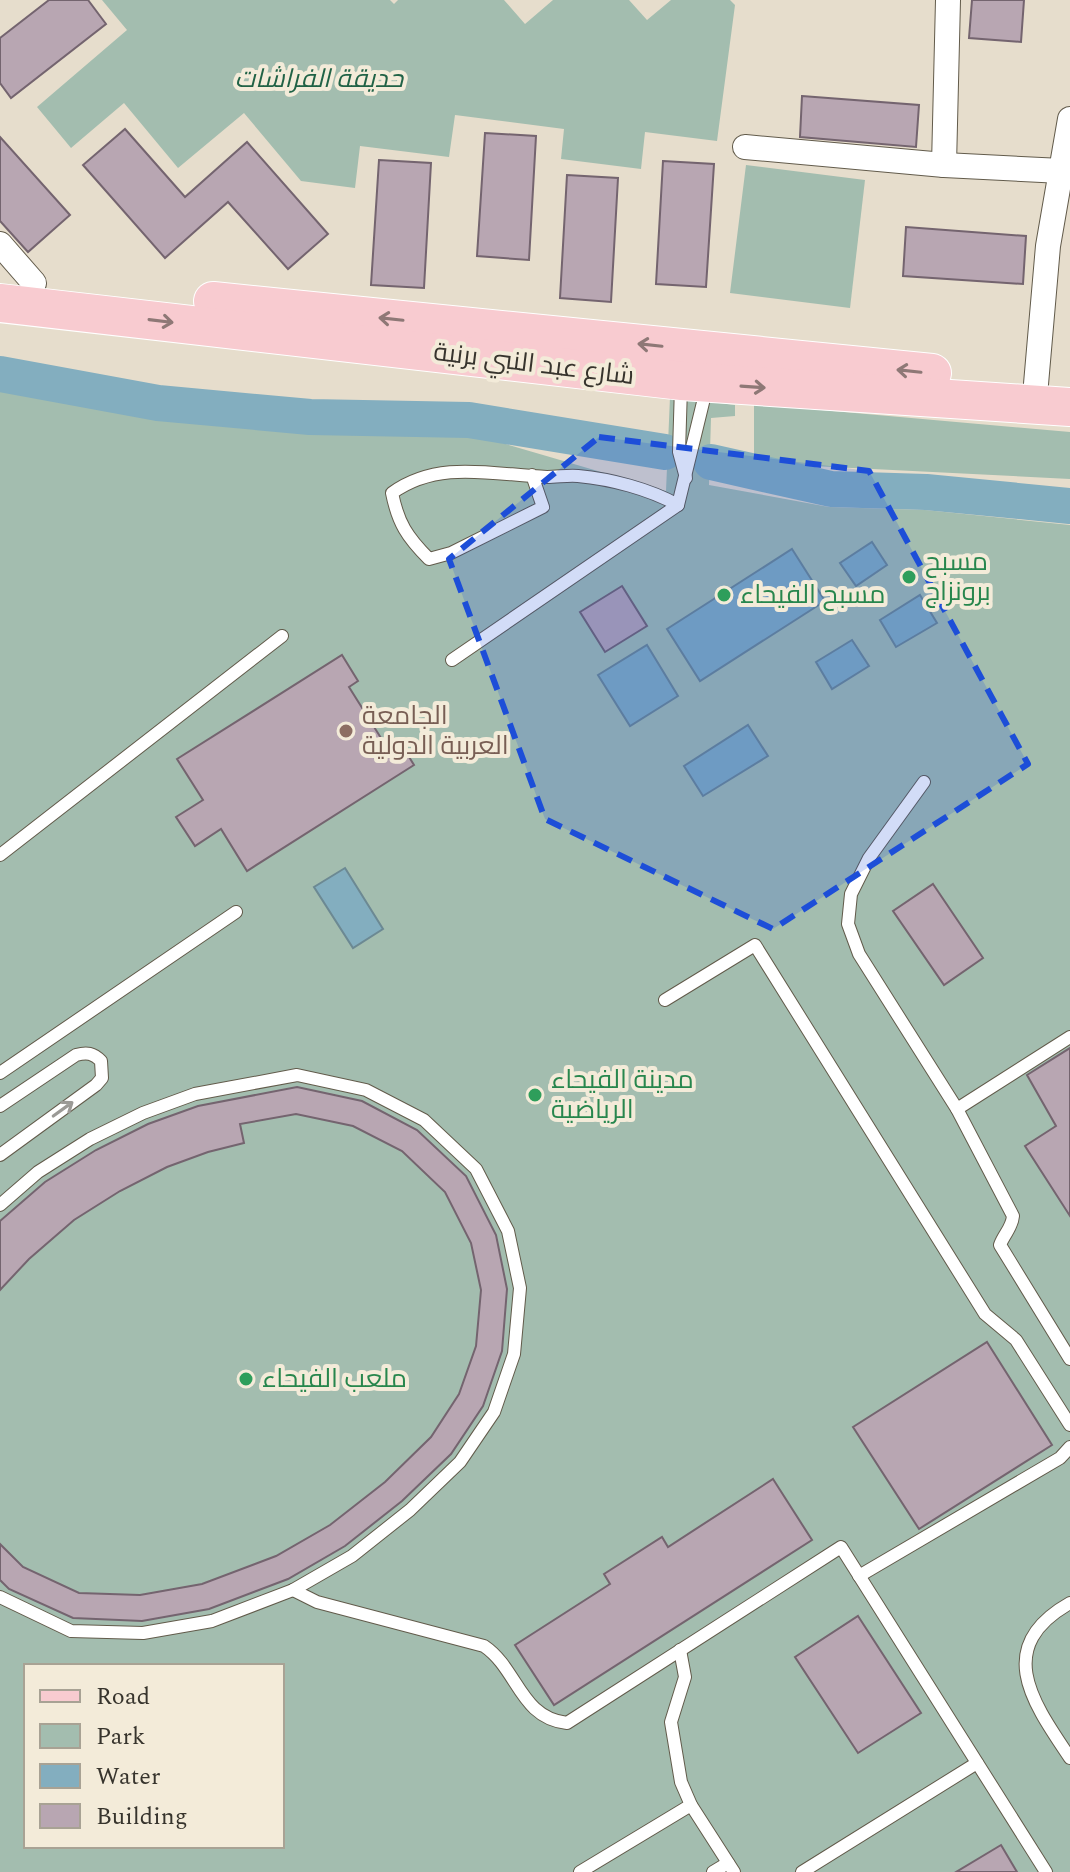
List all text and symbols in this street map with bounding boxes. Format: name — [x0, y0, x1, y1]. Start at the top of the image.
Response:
park label: حديقة الفراشات — [235, 59, 405, 99]
one-way arrow — [378, 312, 405, 327]
one-way arrow — [147, 314, 174, 329]
street label: شارع عبد النبي برنية — [431, 332, 637, 396]
one-way arrow — [637, 338, 664, 353]
one-way arrow — [896, 364, 923, 379]
one-way arrow — [739, 380, 766, 395]
place label: مسبح برونزاج — [925, 542, 991, 612]
marker: مسبح برونزاج — [900, 568, 918, 586]
place label: مسبح الفيحاء — [740, 575, 885, 615]
marker: مسبح الفيحاء — [715, 586, 733, 604]
place label: الجامعة العربية الدولية — [362, 696, 509, 766]
marker: الجامعة العربية الدولية — [337, 722, 355, 740]
place label: مدينة الفيحاء الرياضية — [551, 1060, 694, 1130]
marker: مدينة الفيحاء الرياضية — [526, 1086, 544, 1104]
one-way arrow — [52, 1101, 74, 1117]
place label: ملعب الفيحاء — [262, 1359, 407, 1399]
marker: ملعب الفيحاء — [237, 1370, 255, 1388]
legend — [24, 1664, 284, 1848]
text: Road — [96, 1679, 150, 1715]
text: Park — [96, 1719, 146, 1755]
text: Water — [96, 1759, 160, 1795]
text: Building — [96, 1799, 188, 1835]

